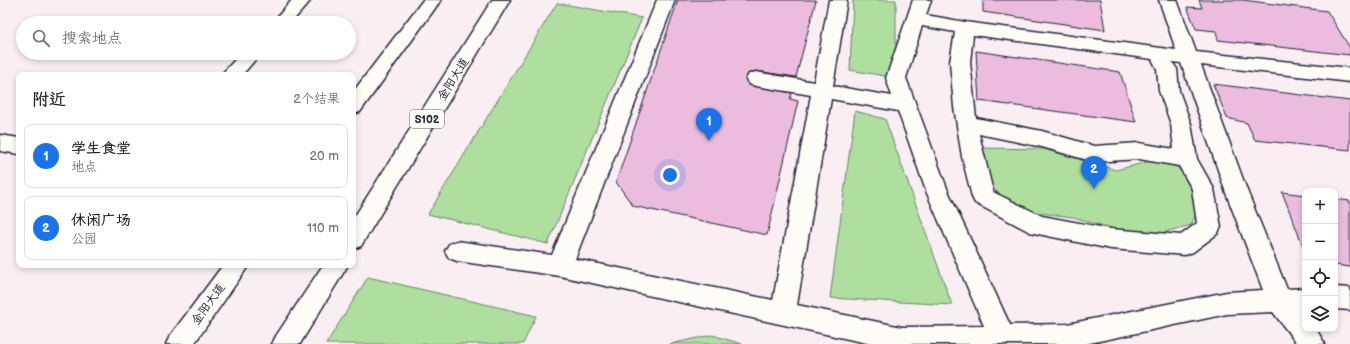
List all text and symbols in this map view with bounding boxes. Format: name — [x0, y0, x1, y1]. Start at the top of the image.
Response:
search box — [16, 16, 356, 60]
icon: search — [30, 27, 52, 49]
text: 搜索地点 — [62, 29, 122, 48]
street label: 金阳大道 — [434, 55, 473, 104]
text: 附近 — [32, 90, 66, 110]
text: 2个结果 — [293, 91, 340, 107]
pin: 1 — [696, 108, 722, 141]
road number: S102 — [410, 110, 444, 128]
text: 学生食堂 — [71, 139, 131, 158]
text: 1 — [43, 148, 49, 164]
text: 20 m — [309, 148, 339, 164]
pin: 2 — [1081, 156, 1107, 189]
text: 地点 — [71, 159, 97, 175]
your location — [660, 165, 680, 185]
map controls — [1302, 188, 1338, 332]
button: + — [1302, 188, 1338, 224]
text: 休闲广场 — [71, 211, 131, 230]
text: 2 — [42, 220, 50, 236]
text: 110 m — [307, 220, 339, 236]
button: − — [1302, 224, 1338, 260]
text: 公园 — [71, 231, 97, 247]
button: locate — [1302, 260, 1338, 296]
street label: 金阳大道 — [188, 280, 229, 328]
button: layers — [1302, 296, 1338, 332]

